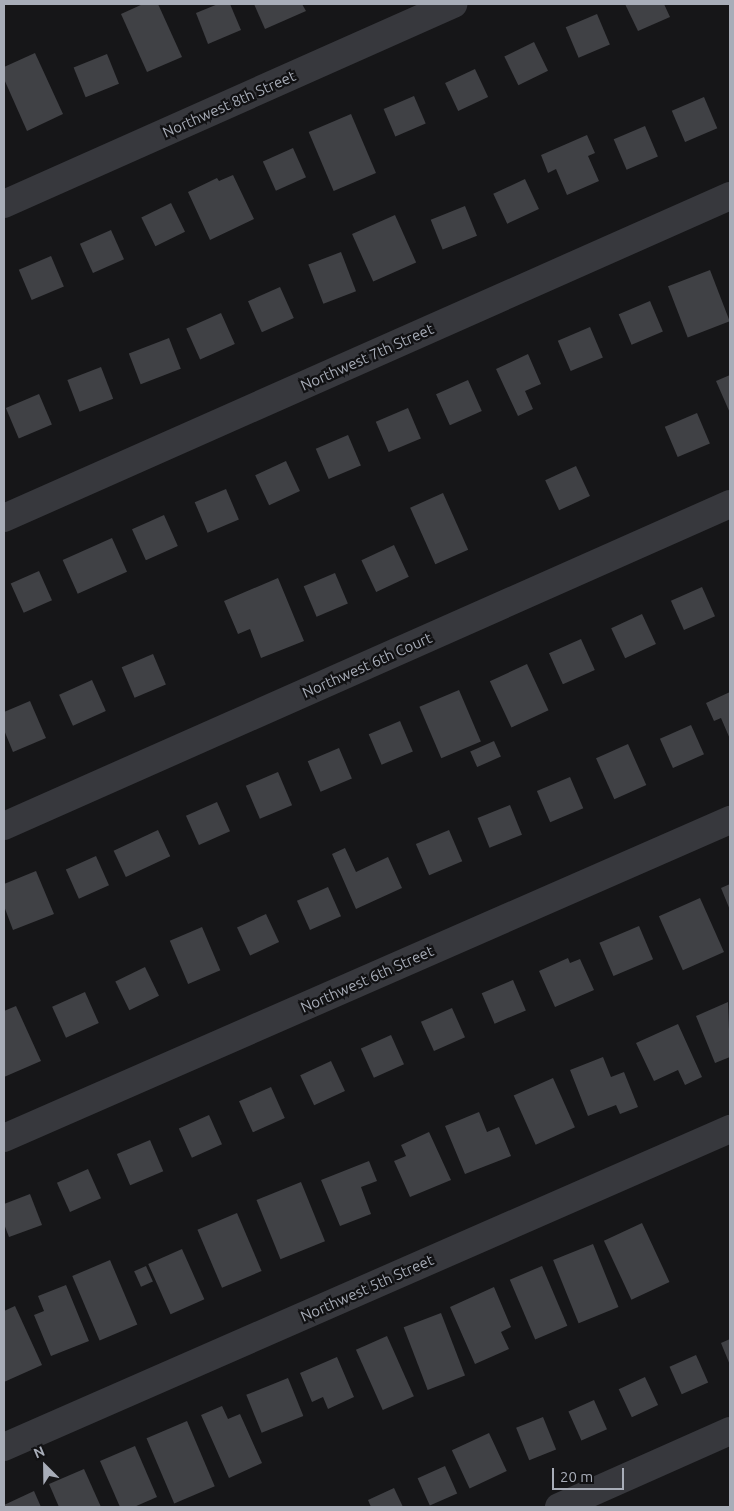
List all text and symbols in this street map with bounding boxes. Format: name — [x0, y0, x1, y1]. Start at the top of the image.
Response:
street label: Northwest 8th Street — [160, 67, 298, 141]
street label: Northwest 7th Street — [298, 320, 436, 394]
street label: Northwest 6th Court — [299, 628, 435, 702]
street label: Northwest 6th Street — [298, 942, 436, 1016]
street label: Northwest 5th Street — [298, 1251, 436, 1325]
north arrow — [20, 1441, 70, 1491]
text: N — [31, 1443, 47, 1462]
scale bar — [554, 1458, 626, 1490]
text: 20 m — [560, 1468, 593, 1485]

